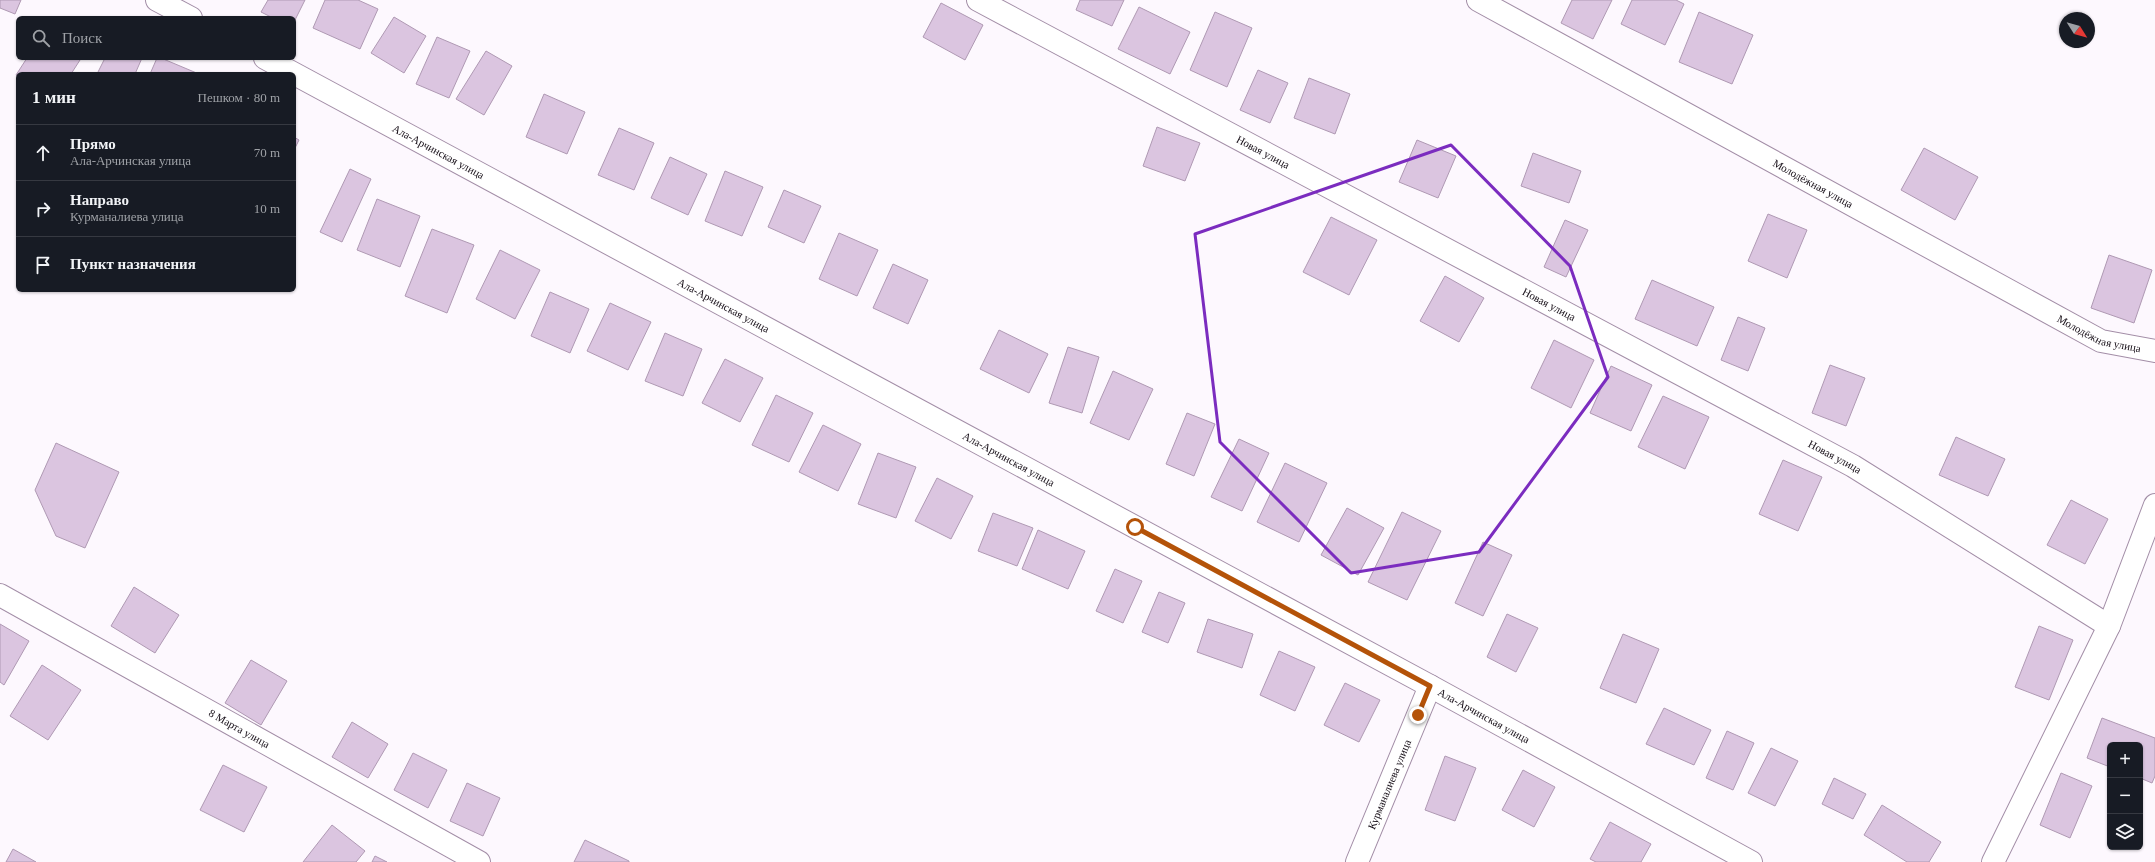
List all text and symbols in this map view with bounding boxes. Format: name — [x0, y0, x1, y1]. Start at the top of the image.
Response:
north arrow — [2059, 12, 2095, 48]
search box — [16, 16, 296, 60]
icon: search — [30, 27, 52, 49]
text: Поиск — [62, 30, 102, 46]
text: 1 мин — [32, 88, 76, 107]
text: Пешком · 80 m — [198, 90, 280, 105]
street label: Ала-Арчинская улица — [390, 122, 486, 181]
street label: Новая улица — [1234, 133, 1292, 171]
text: Прямо — [70, 136, 116, 152]
icon: ahead — [32, 142, 54, 164]
text: 70 m — [254, 145, 280, 160]
text: Ала-Арчинская улица — [70, 153, 191, 168]
street label: Молодёжная улица — [1771, 157, 1855, 210]
text: Направо — [70, 192, 129, 208]
icon: right — [32, 198, 54, 220]
text: 10 m — [254, 201, 280, 216]
text: Курманалиева улица — [70, 209, 184, 224]
icon: arrive — [32, 254, 54, 276]
text: Пункт назначения — [70, 256, 196, 272]
street label: Ала-Арчинская улица — [676, 276, 772, 335]
street label: Новая улица — [1520, 285, 1578, 323]
street label: Молодёжная улица — [2055, 312, 2142, 354]
street label: Ала-Арчинская улица — [961, 429, 1057, 489]
street label: Новая улица — [1806, 437, 1864, 476]
route start — [1126, 518, 1144, 536]
street label: Ала-Арчинская улица — [1436, 686, 1532, 746]
route end — [1409, 706, 1427, 724]
street label: 8 Марта улица — [207, 707, 272, 750]
street label: Курманалиева улица — [1365, 738, 1413, 831]
map controls — [2107, 742, 2143, 850]
button: + — [2107, 742, 2143, 778]
button: − — [2107, 778, 2143, 814]
button: layers — [2107, 814, 2143, 850]

